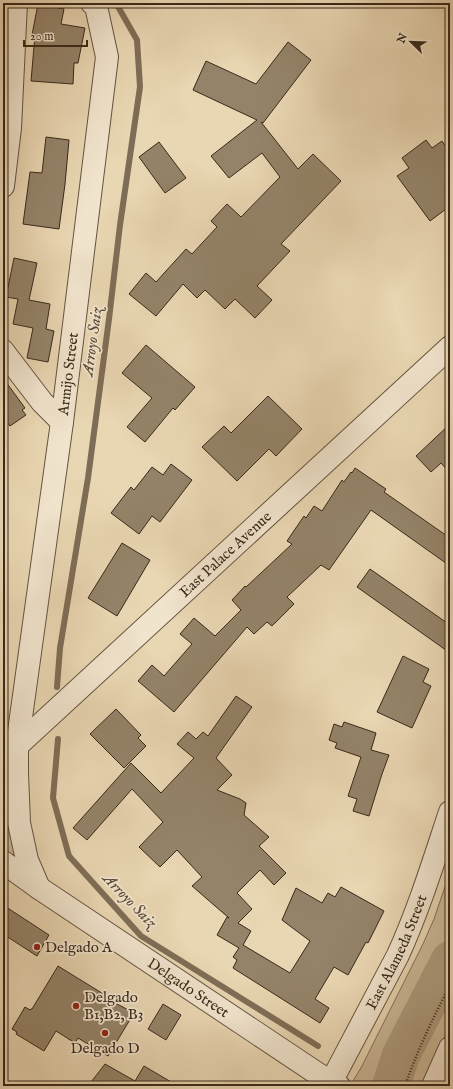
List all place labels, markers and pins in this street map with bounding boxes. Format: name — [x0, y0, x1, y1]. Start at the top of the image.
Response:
place label: Delgado A — [45, 938, 113, 957]
marker: Delgado A — [32, 942, 42, 952]
place label: Delgado B1,B2, B3 — [84, 988, 143, 1024]
marker: Delgado B1,B2, B3 — [71, 1001, 81, 1011]
marker: Delgado D — [100, 1028, 110, 1038]
place label: Delgado D — [70, 1039, 140, 1058]

